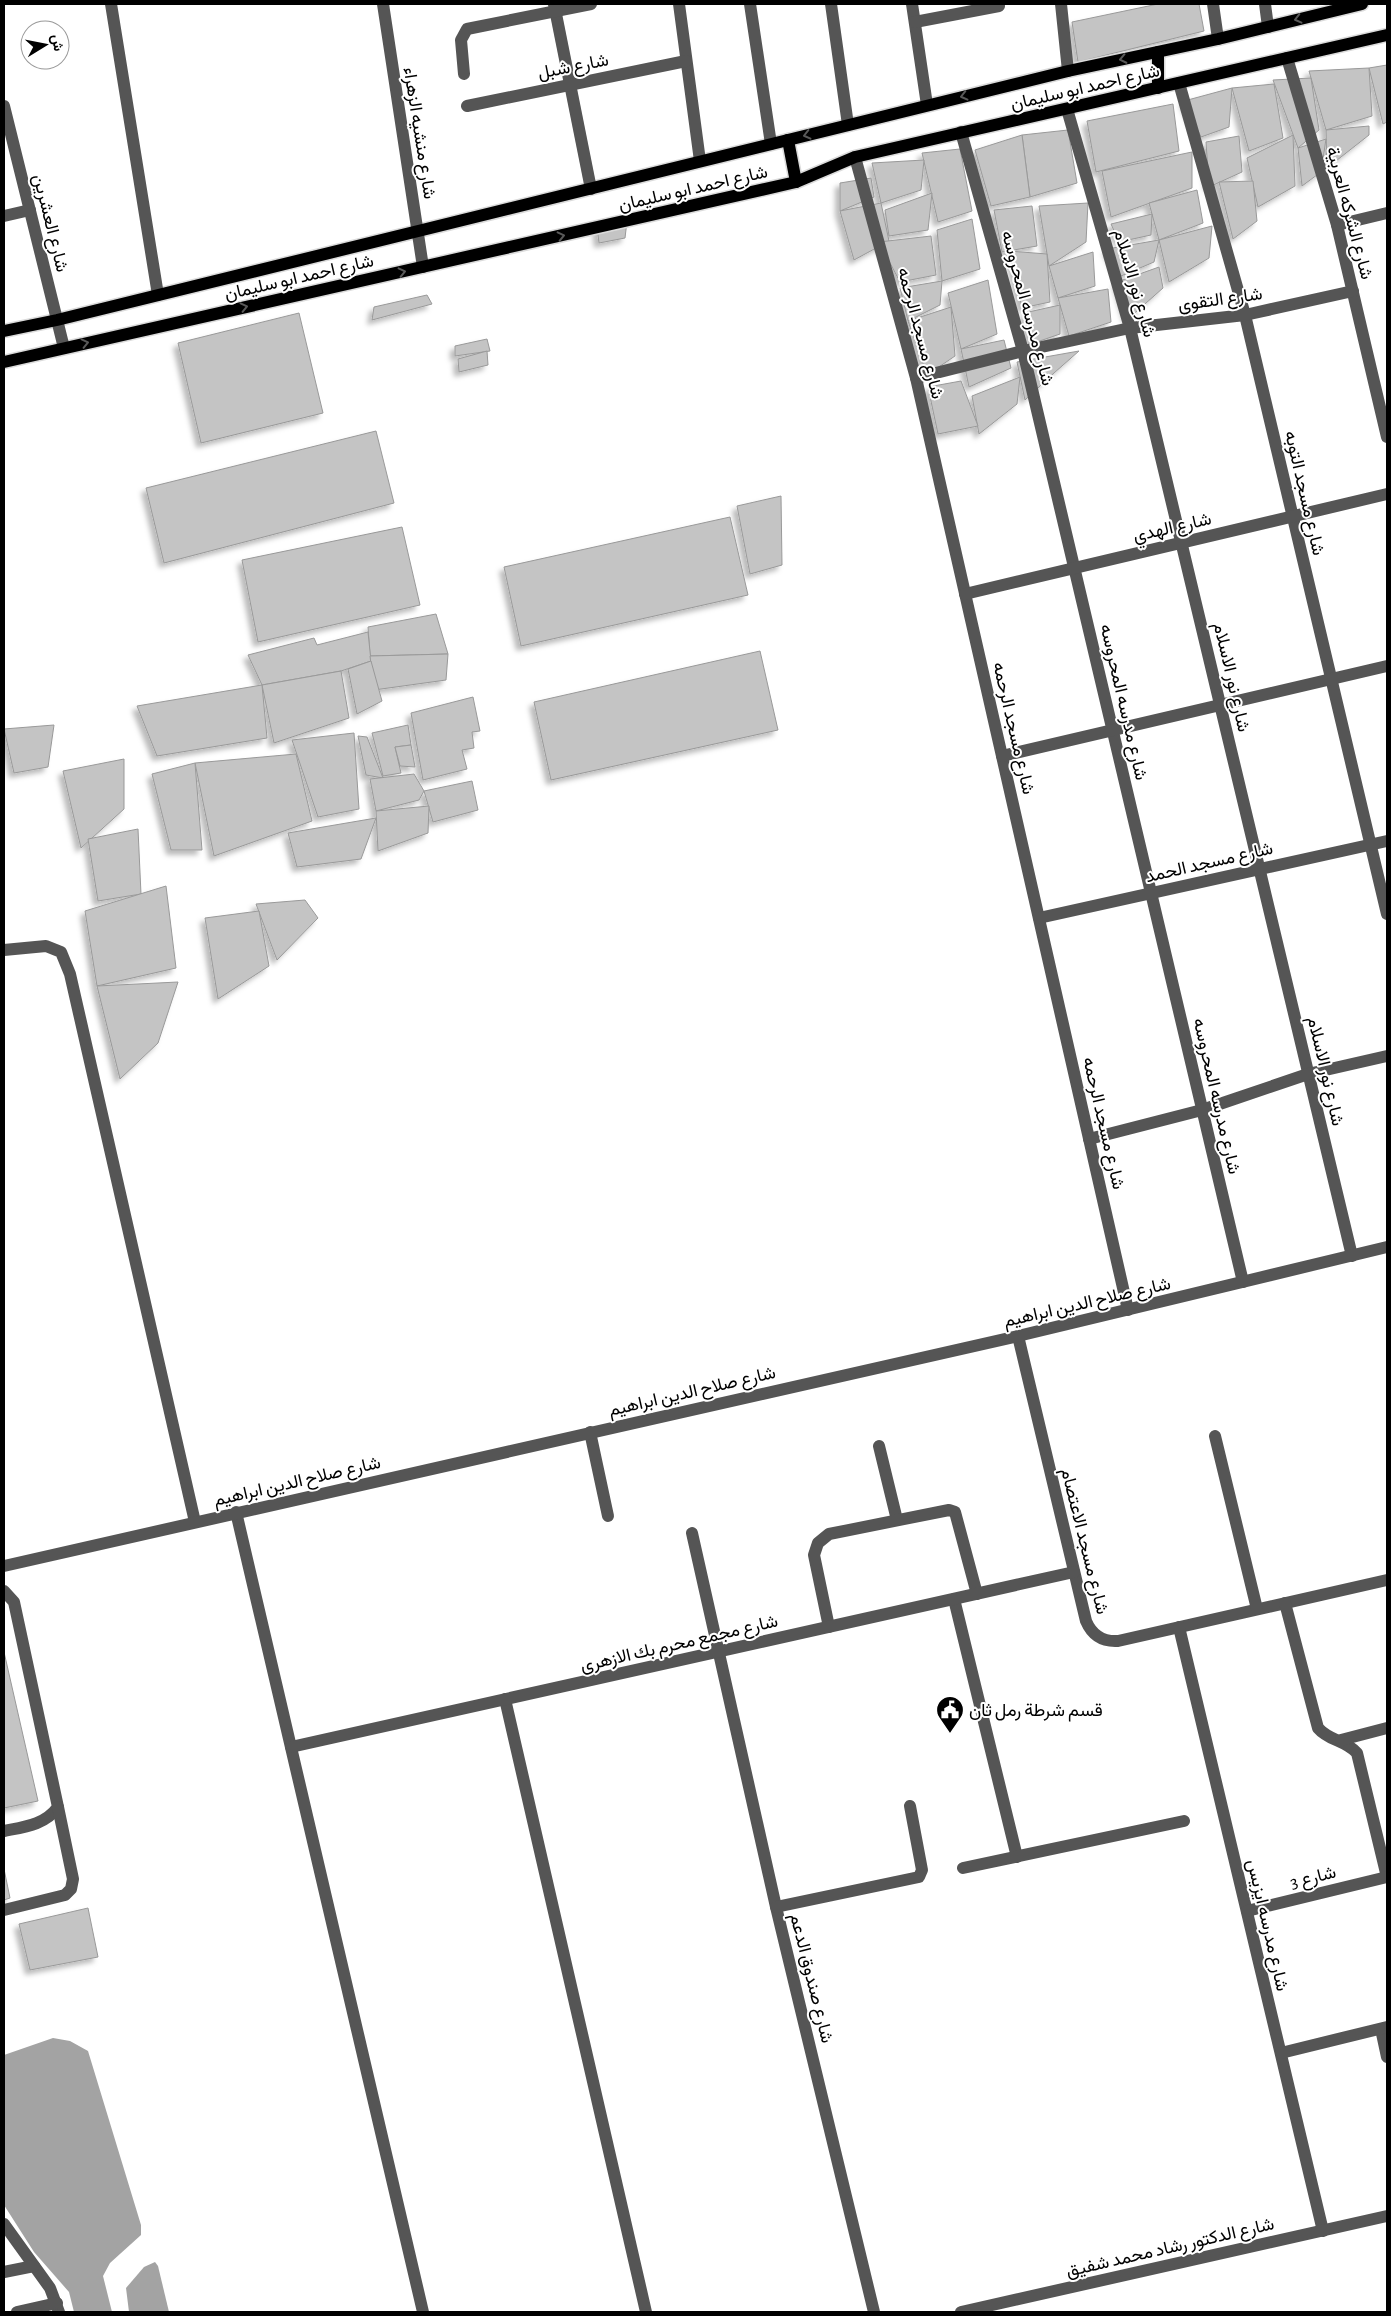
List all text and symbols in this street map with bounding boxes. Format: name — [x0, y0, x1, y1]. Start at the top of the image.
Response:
one-way arrow — [1294, 13, 1303, 24]
north arrow — [20, 20, 70, 70]
text: ش — [47, 33, 65, 53]
street label: شارع شبل — [536, 51, 610, 85]
one-way arrow — [1118, 53, 1127, 64]
street label: شارع احمد ابو سليمان — [1009, 62, 1162, 116]
street label: شارع منشيه الزهراء — [398, 66, 438, 201]
one-way arrow — [960, 90, 969, 101]
one-way arrow — [802, 129, 811, 140]
street label: شارع الشركه العربية — [1321, 145, 1375, 282]
street label: شارع احمد ابو سليمان — [617, 163, 770, 217]
street label: شارع العشرين — [27, 172, 71, 275]
street label: شارع نور الاسلام — [1108, 227, 1158, 340]
street label: شارع مدرسه المحروسه — [996, 229, 1056, 388]
one-way arrow — [556, 231, 565, 242]
street label: شارع احمد ابو سليمان — [223, 252, 376, 306]
street label: شارع مسجد الرحمه — [892, 266, 946, 402]
one-way arrow — [398, 267, 407, 278]
street label: شارع التقوى — [1177, 285, 1264, 317]
one-way arrow — [239, 302, 248, 313]
one-way arrow — [81, 338, 90, 349]
street label: شارع مسجد التوبه — [1279, 429, 1327, 558]
street label: شارع الهدي — [1131, 510, 1214, 551]
street label: شارع نور الاسلام — [1208, 621, 1252, 734]
street label: شارع مدرسه المحروسه — [1094, 622, 1150, 783]
street label: شارع مسجد الرحمه — [987, 660, 1037, 797]
street label: شارع مسجد الحمد — [1144, 840, 1275, 888]
street label: شارع نور الاسلام — [1302, 1015, 1346, 1128]
street label: شارع مدرسه المحروسه — [1187, 1016, 1243, 1177]
street label: شارع مسجد الرحمه — [1077, 1055, 1127, 1192]
street label: شارع صلاح الدين ابراهيم — [1002, 1275, 1173, 1333]
street label: شارع صلاح الدين ابراهيم — [607, 1364, 778, 1422]
street label: شارع صلاح الدين ابراهيم — [212, 1454, 383, 1512]
street label: شارع مسجد الاعتصام — [1055, 1466, 1111, 1617]
street label: شارع مجمع محرم بك الازهرى — [579, 1612, 780, 1677]
public building icon: قسم شرطة رمل ثان — [935, 1695, 965, 1734]
place label: قسم شرطة رمل ثان — [969, 1702, 1103, 1722]
street label: شارع مدرسه ايزيس — [1241, 1858, 1291, 1993]
street label: شارع 3 — [1288, 1864, 1339, 1894]
street label: شارع صندوق الدعم — [784, 1912, 836, 2045]
street label: شارع الدكتور رشاد محمد شفيق — [1064, 2215, 1276, 2283]

